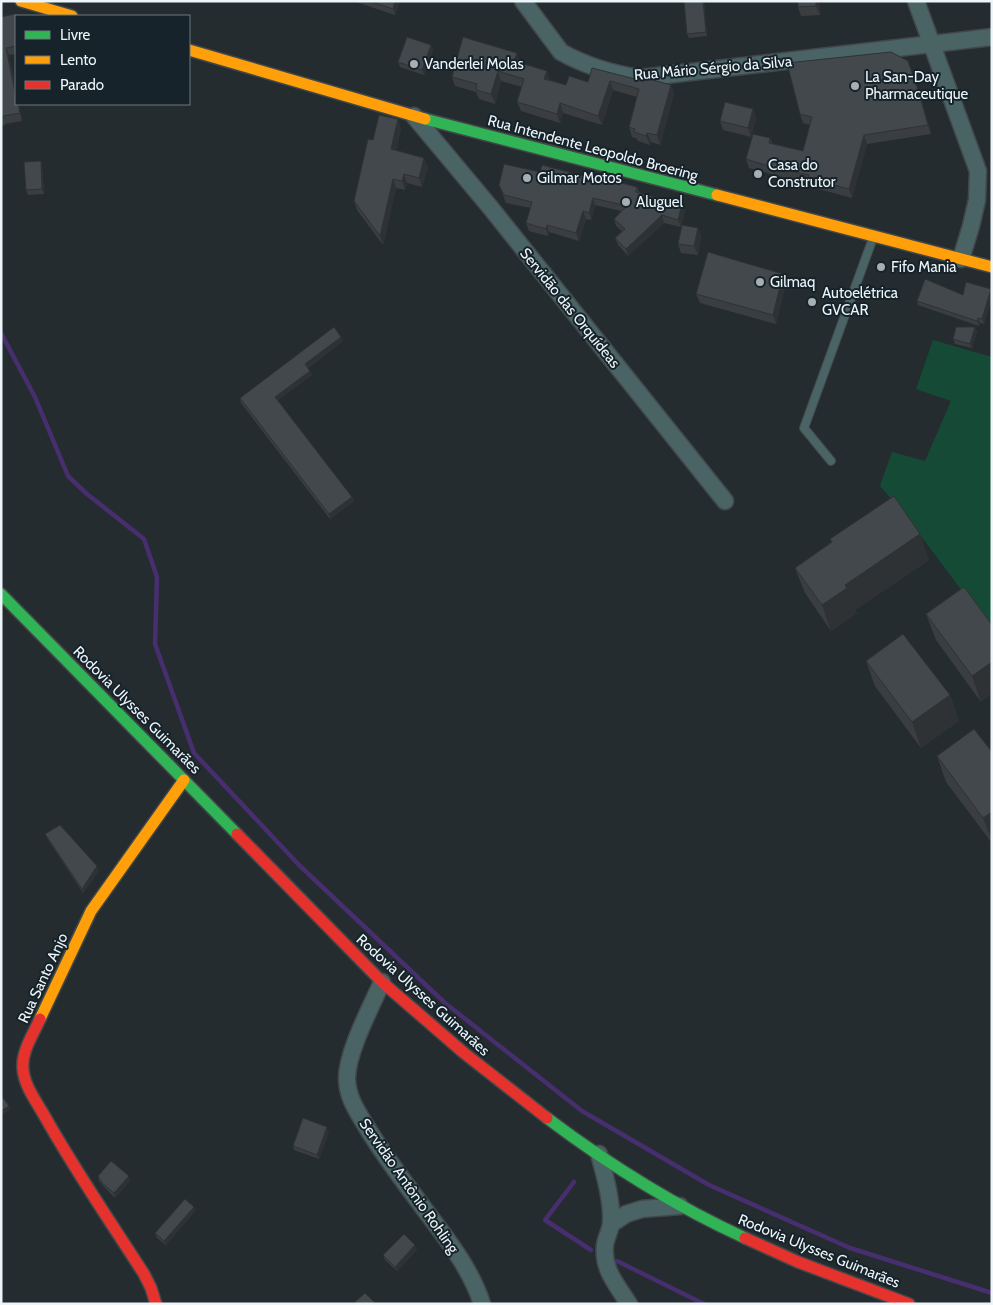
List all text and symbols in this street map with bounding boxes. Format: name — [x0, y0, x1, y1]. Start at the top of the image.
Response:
legend — [15, 15, 190, 105]
text: Livre — [60, 26, 91, 44]
text: Lento — [60, 51, 97, 69]
street label: Rua Mário Sérgio da Silva — [633, 52, 794, 84]
place label: Vanderlei Molas — [424, 55, 524, 73]
marker: Vanderlei Molas — [408, 58, 420, 70]
place label: La San-Day Pharmaceutique — [865, 68, 969, 103]
text: Parado — [60, 76, 104, 94]
marker: La San-Day Pharmaceutique — [849, 80, 861, 92]
street label: Rua Intendente Leopoldo Broering — [486, 111, 701, 185]
place label: Casa do Construtor — [768, 156, 836, 191]
marker: Casa do Construtor — [752, 168, 764, 180]
place label: Gilmar Motos — [537, 169, 622, 187]
marker: Gilmar Motos — [521, 172, 533, 184]
place label: Aluguel — [636, 193, 684, 211]
marker: Aluguel — [620, 196, 632, 208]
street label: Servidão das Orquídeas — [516, 245, 624, 371]
place label: Fifo Mania — [891, 258, 957, 276]
marker: Fifo Mania — [875, 261, 887, 273]
place label: Gilmaq — [770, 273, 815, 291]
marker: Gilmaq — [754, 276, 766, 288]
place label: Autoelétrica GVCAR — [822, 284, 899, 319]
marker: Autoelétrica GVCAR — [806, 296, 818, 308]
street label: Rodovia Ulysses Guimarães — [69, 642, 205, 778]
street label: Rua Santo Anjo — [14, 930, 72, 1026]
street label: Rodovia Ulysses Guimarães — [353, 930, 493, 1060]
street label: Servidão Antônio Rohling — [356, 1115, 463, 1257]
street label: Rodovia Ulysses Guimarães — [735, 1210, 903, 1292]

